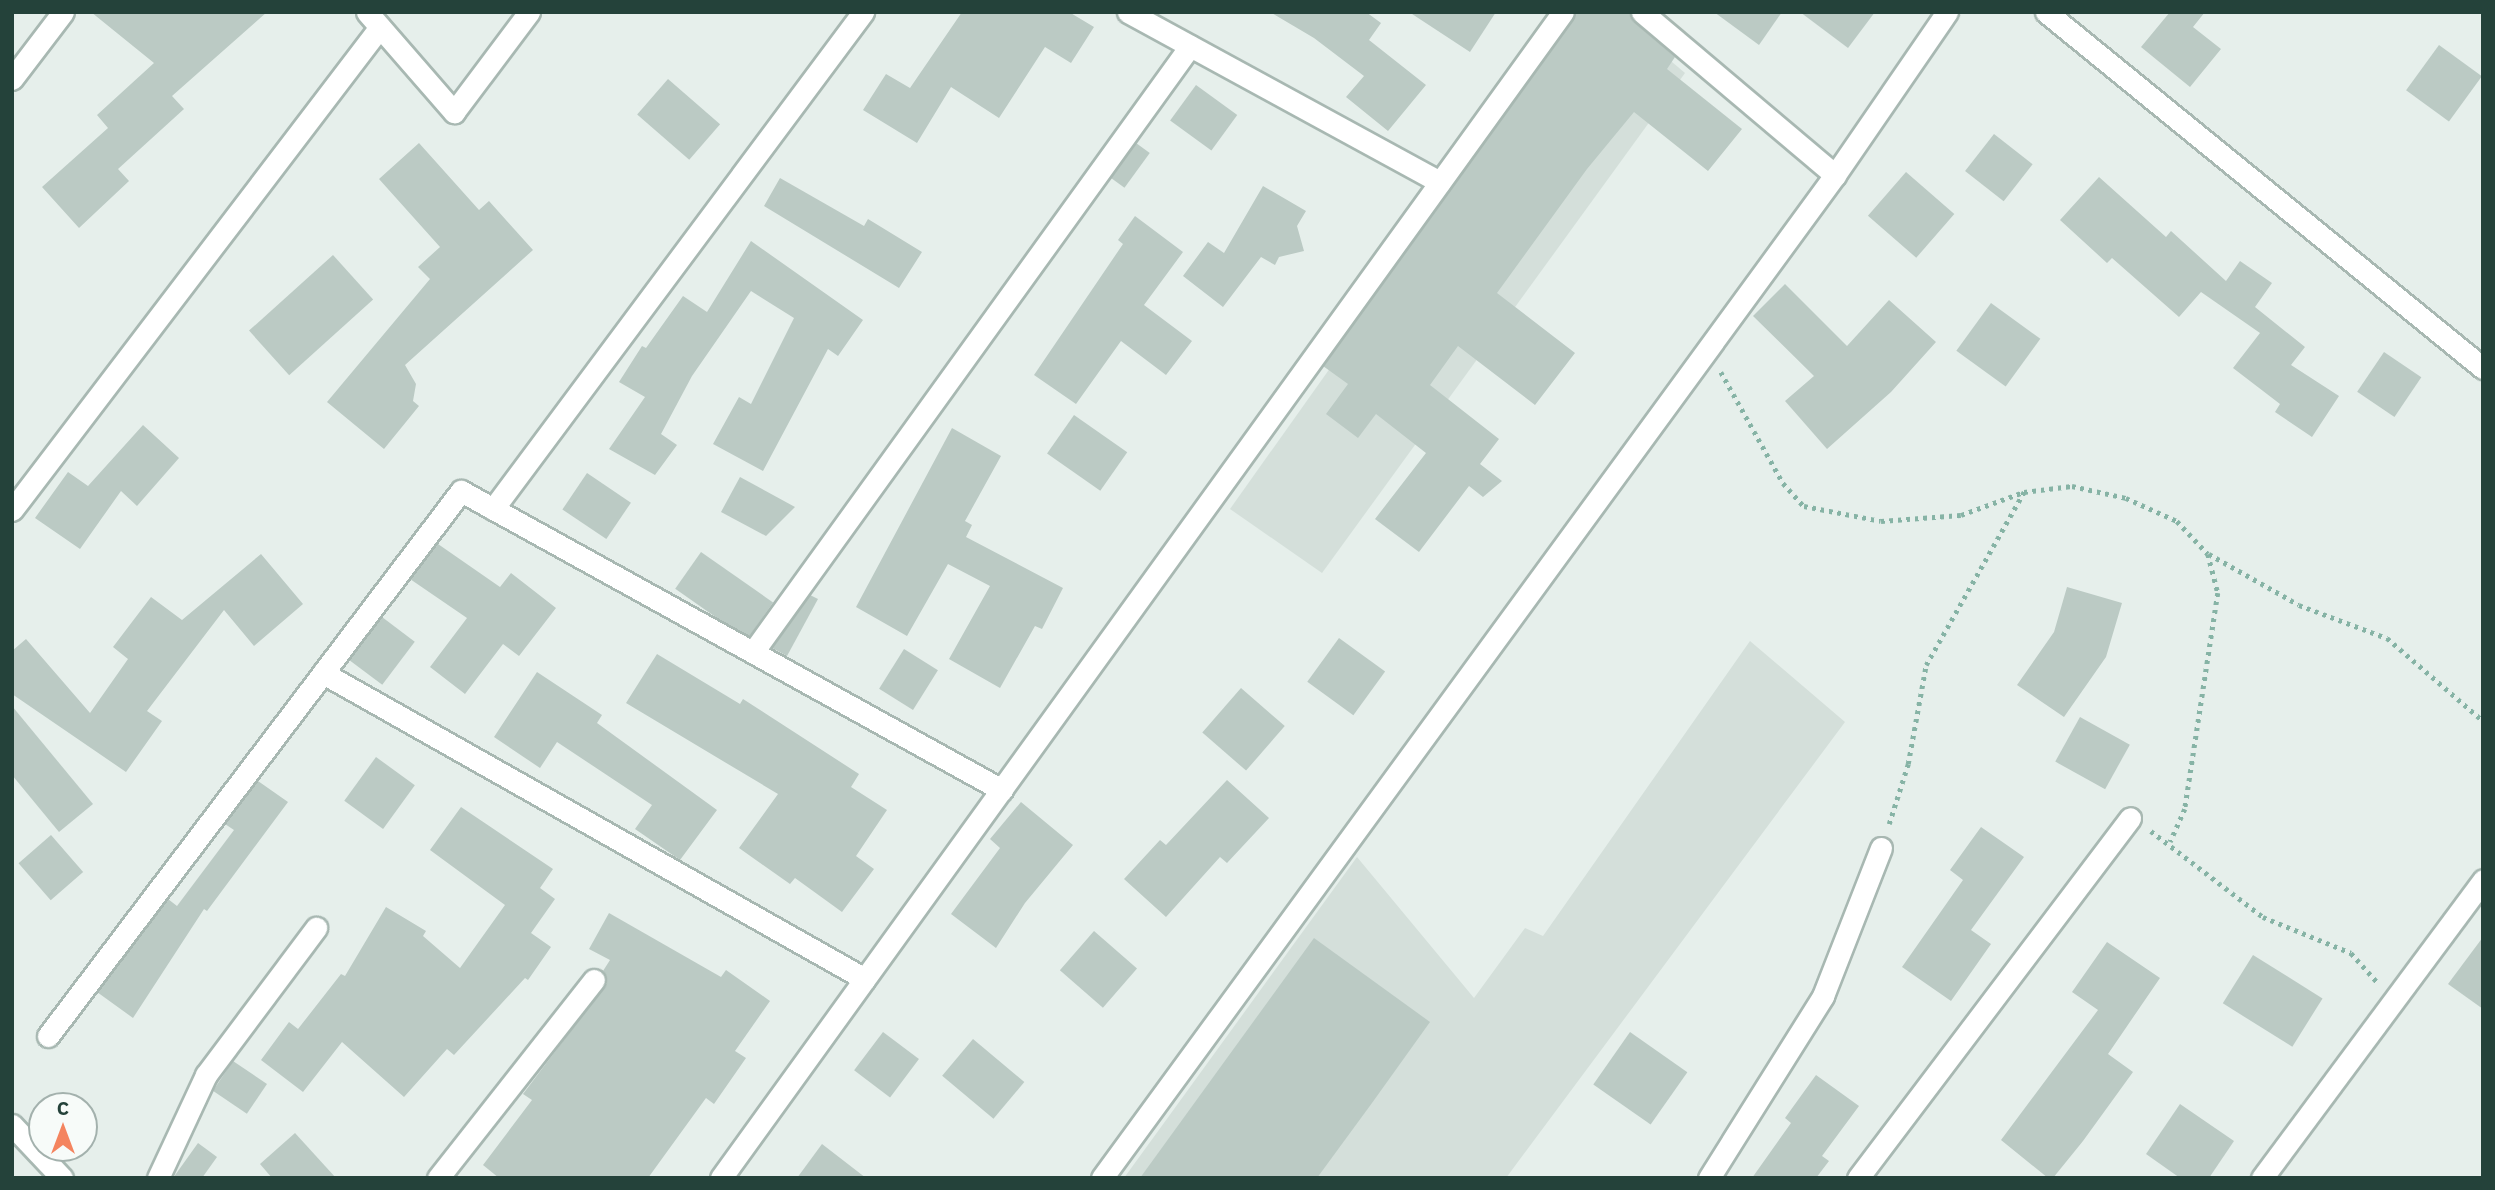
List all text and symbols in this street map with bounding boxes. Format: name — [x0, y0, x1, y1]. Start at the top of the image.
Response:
north arrow — [28, 1092, 98, 1162]
text: С — [57, 1096, 69, 1120]

